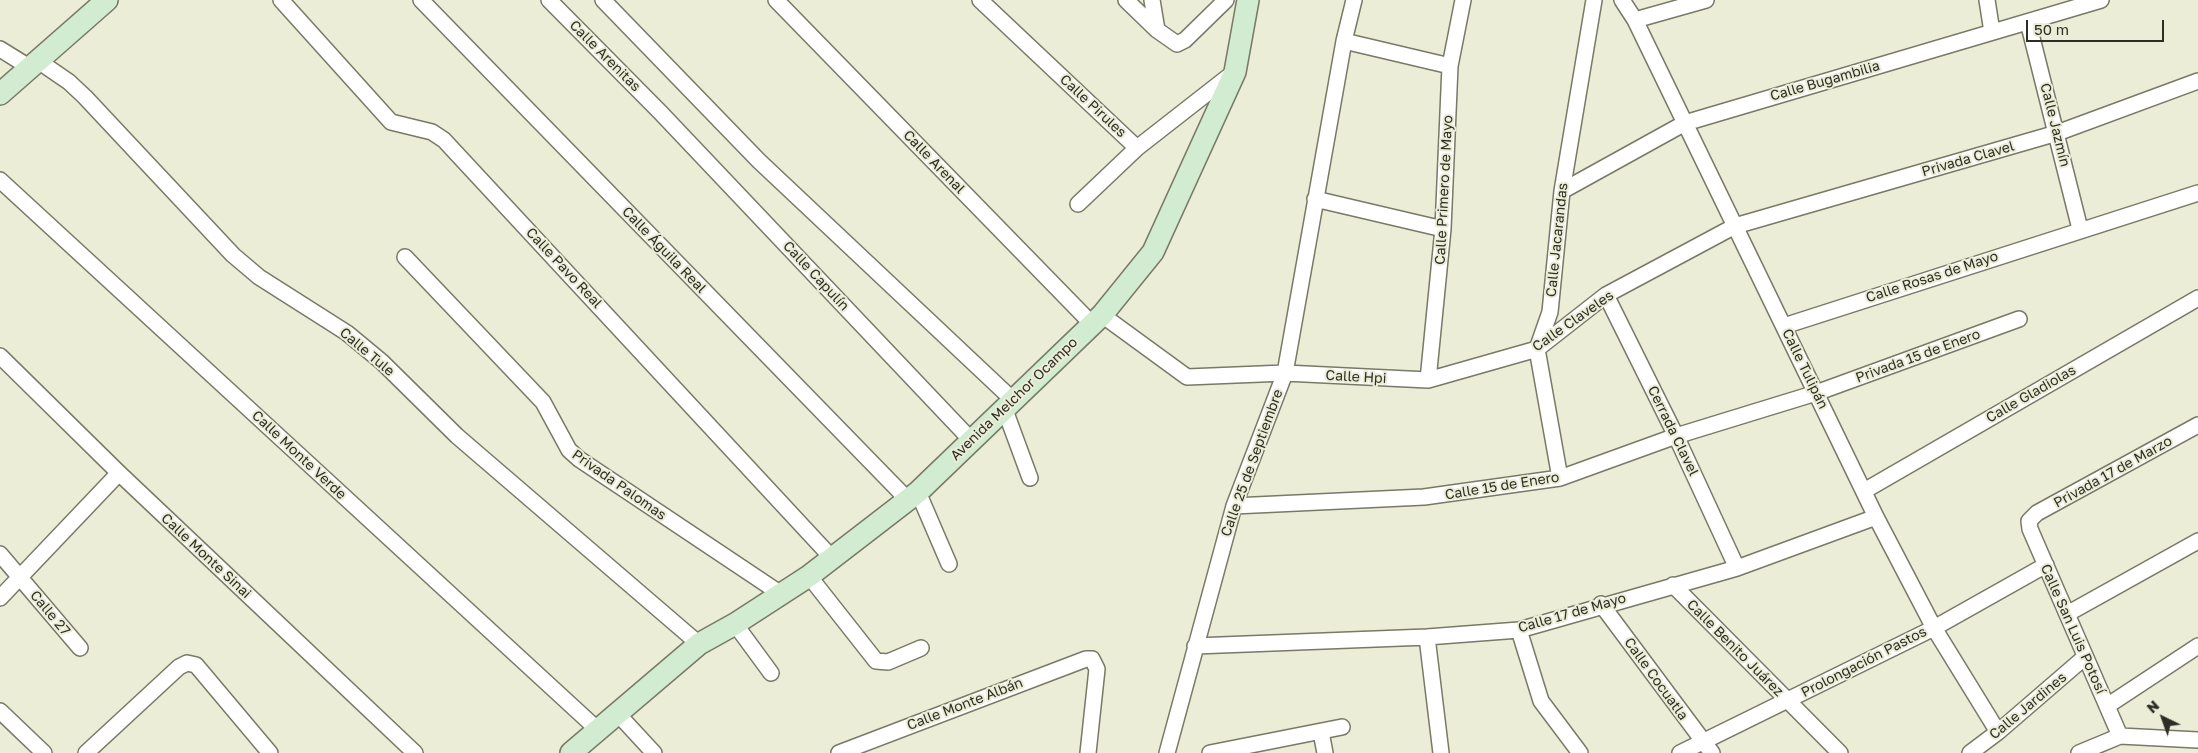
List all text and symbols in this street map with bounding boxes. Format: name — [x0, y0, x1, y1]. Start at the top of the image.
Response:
scale bar — [2028, 10, 2166, 42]
street label: Calle Arenitas — [566, 17, 644, 95]
text: 50 m — [2034, 20, 2069, 38]
street label: Calle Bugambilia — [1768, 57, 1882, 105]
street label: Calle Pirules — [1056, 71, 1130, 141]
street label: Calle Jazmín — [2037, 82, 2073, 168]
street label: Calle Primero de Mayo — [1432, 115, 1456, 265]
street label: Calle Arenal — [900, 127, 968, 197]
street label: Privada Clavel — [1920, 138, 2016, 180]
street label: Calle Jacarandas — [1543, 182, 1571, 298]
street label: Calle Águila Real — [618, 203, 710, 297]
street label: Calle Pavo Real — [522, 224, 606, 312]
street label: Calle Capulín — [779, 238, 853, 314]
street label: Calle Rosas de Mayo — [1864, 248, 2000, 306]
street label: Calle Claveles — [1529, 287, 1617, 355]
street label: Calle Tule — [336, 324, 398, 380]
street label: Calle Tulipán — [1778, 326, 1832, 412]
street label: Privada 15 de Enero — [1853, 326, 1983, 386]
street label: Avenida Melchor Ocampo — [947, 334, 1081, 464]
street label: Calle Gladiolas — [1983, 362, 2079, 426]
street label: Calle Hpi — [1325, 367, 1387, 387]
street label: Cerrada Clavel — [1644, 383, 1702, 479]
street label: Calle 25 de Septiembre — [1218, 387, 1286, 539]
street label: Calle Monte Verde — [248, 407, 350, 503]
street label: Privada 17 de Marzo — [2051, 432, 2175, 512]
street label: Privada Palomas — [569, 446, 669, 524]
street label: Calle 15 de Enero — [1444, 469, 1560, 503]
street label: Calle Monte Sinai — [157, 510, 255, 602]
street label: Calle San Luis Potosí — [2037, 562, 2109, 696]
street label: Calle 27 — [26, 587, 74, 639]
street label: Calle 17 de Mayo — [1516, 590, 1628, 636]
street label: Calle Benito Juárez — [1683, 596, 1787, 700]
street label: Prolongación Pastos — [1799, 623, 1929, 701]
street label: Calle Cocuatla — [1621, 635, 1691, 723]
street label: Calle Jardines — [1986, 669, 2070, 743]
street label: Calle Monte Albán — [905, 674, 1025, 734]
north arrow — [2138, 693, 2188, 743]
text: N — [2143, 697, 2162, 716]

